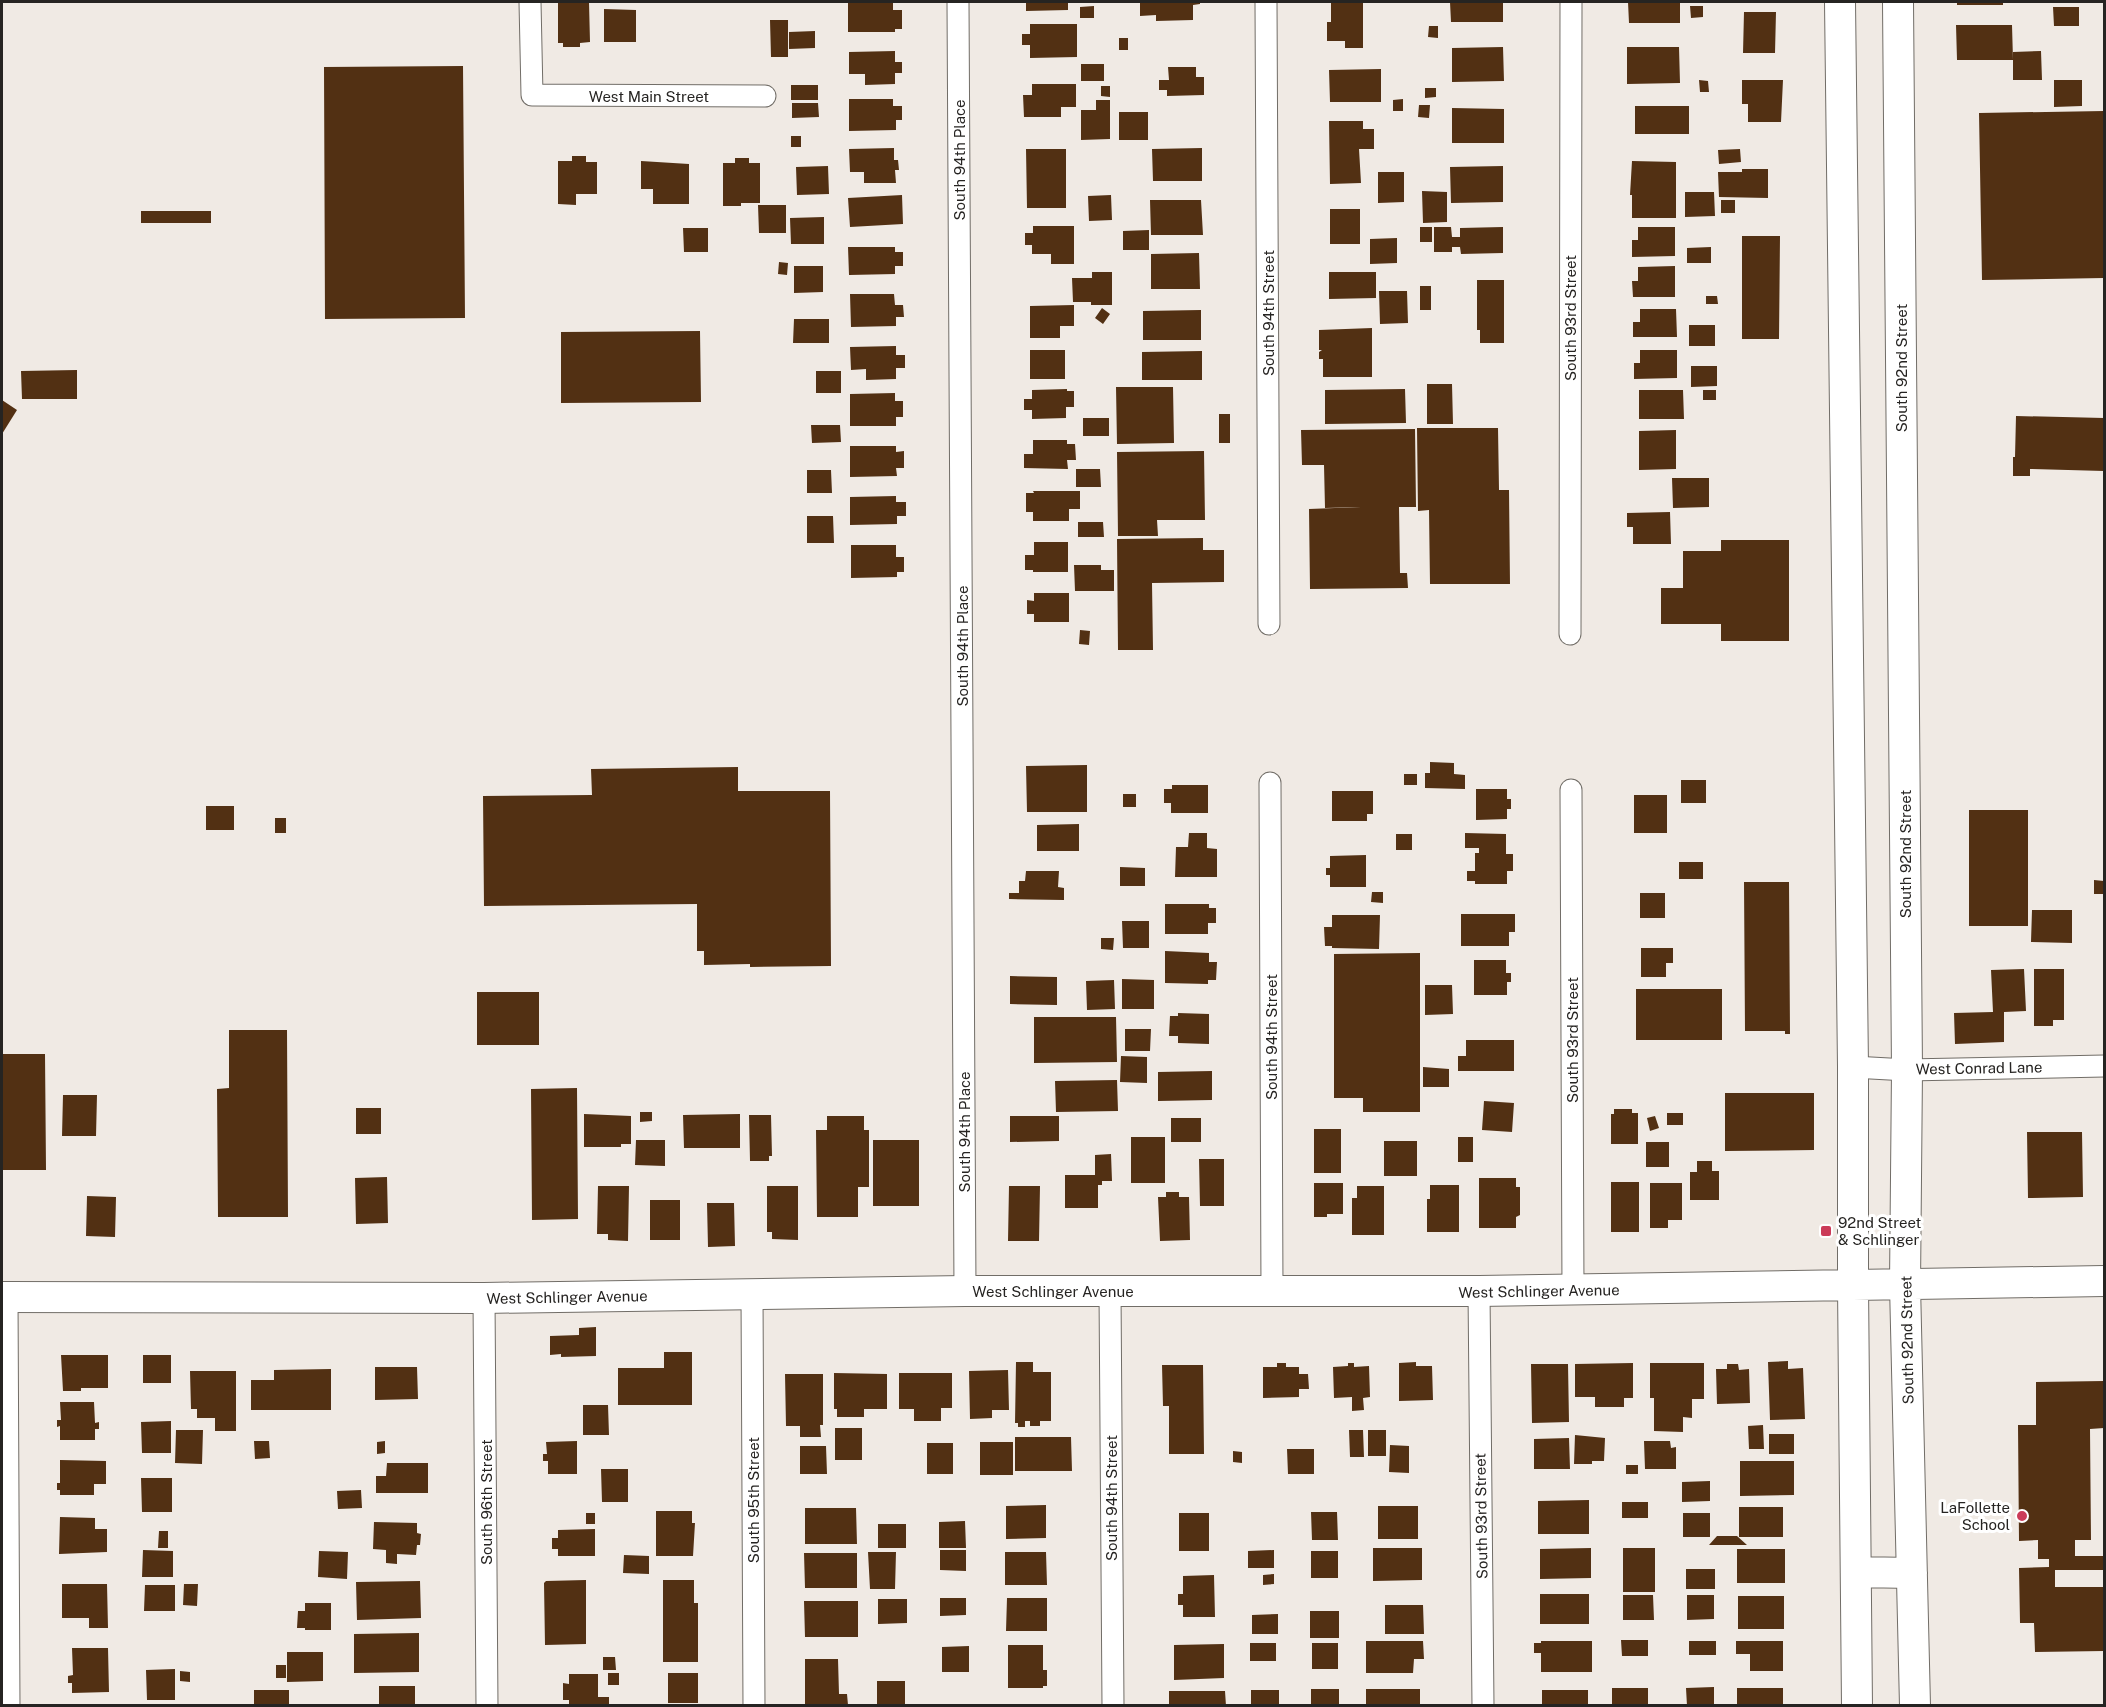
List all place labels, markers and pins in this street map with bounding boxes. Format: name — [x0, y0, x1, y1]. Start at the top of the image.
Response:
place label: 92nd Street & Schlinger — [1838, 1214, 1922, 1248]
marker: 92nd Street & Schlinger — [1819, 1224, 1833, 1238]
place label: LaFollette School — [1940, 1499, 2010, 1533]
marker: LaFollette School — [2015, 1509, 2029, 1523]

